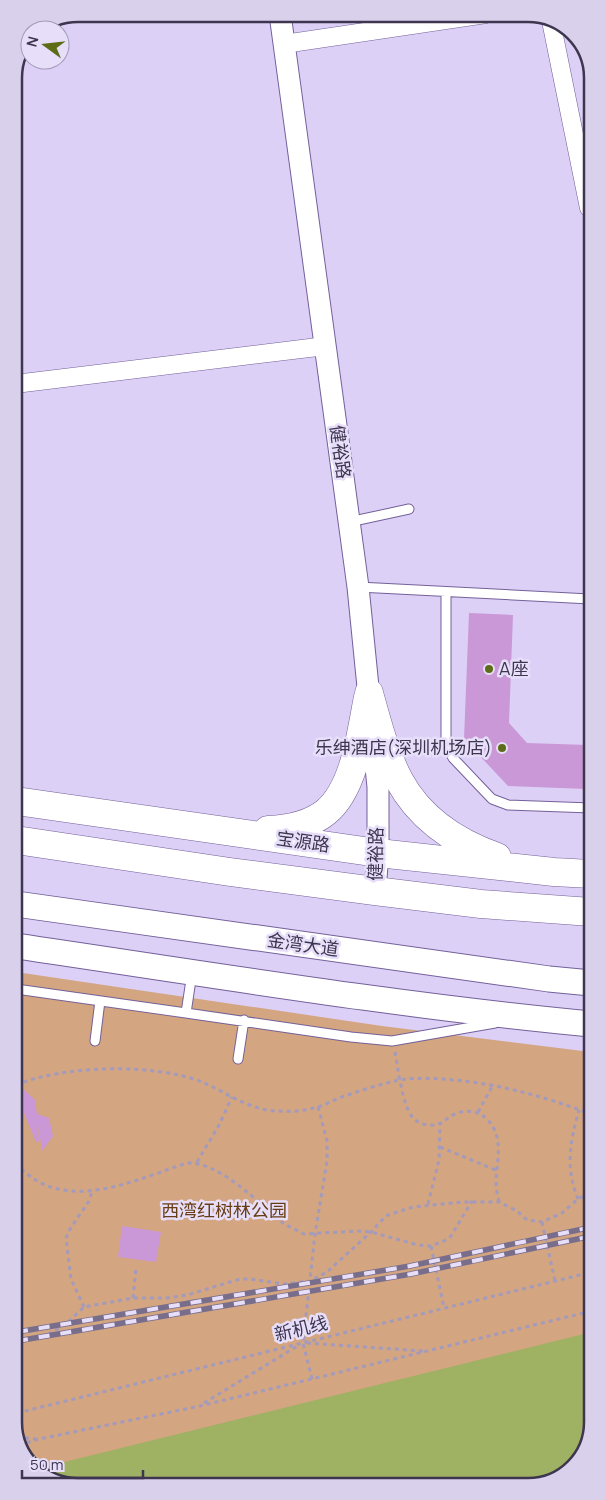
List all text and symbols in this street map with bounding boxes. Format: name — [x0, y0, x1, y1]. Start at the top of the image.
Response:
north arrow — [20, 20, 70, 70]
text: N — [21, 34, 42, 49]
street label: 健裕路 — [325, 423, 357, 480]
place label: A座 — [499, 656, 528, 680]
marker: A座 — [483, 663, 495, 675]
place label: 乐绅酒店(深圳机场店) — [315, 735, 492, 759]
marker: 乐绅酒店(深圳机场店) — [496, 742, 508, 754]
street label: 宝源路 — [275, 825, 332, 857]
street label: 健裕路 — [363, 827, 387, 881]
street label: 金湾大道 — [266, 927, 340, 961]
park label: 西湾红树林公园 — [161, 1198, 287, 1222]
street label: 新机线 — [272, 1310, 330, 1346]
scale bar — [22, 1448, 144, 1480]
text: 50 m — [30, 1454, 64, 1475]

